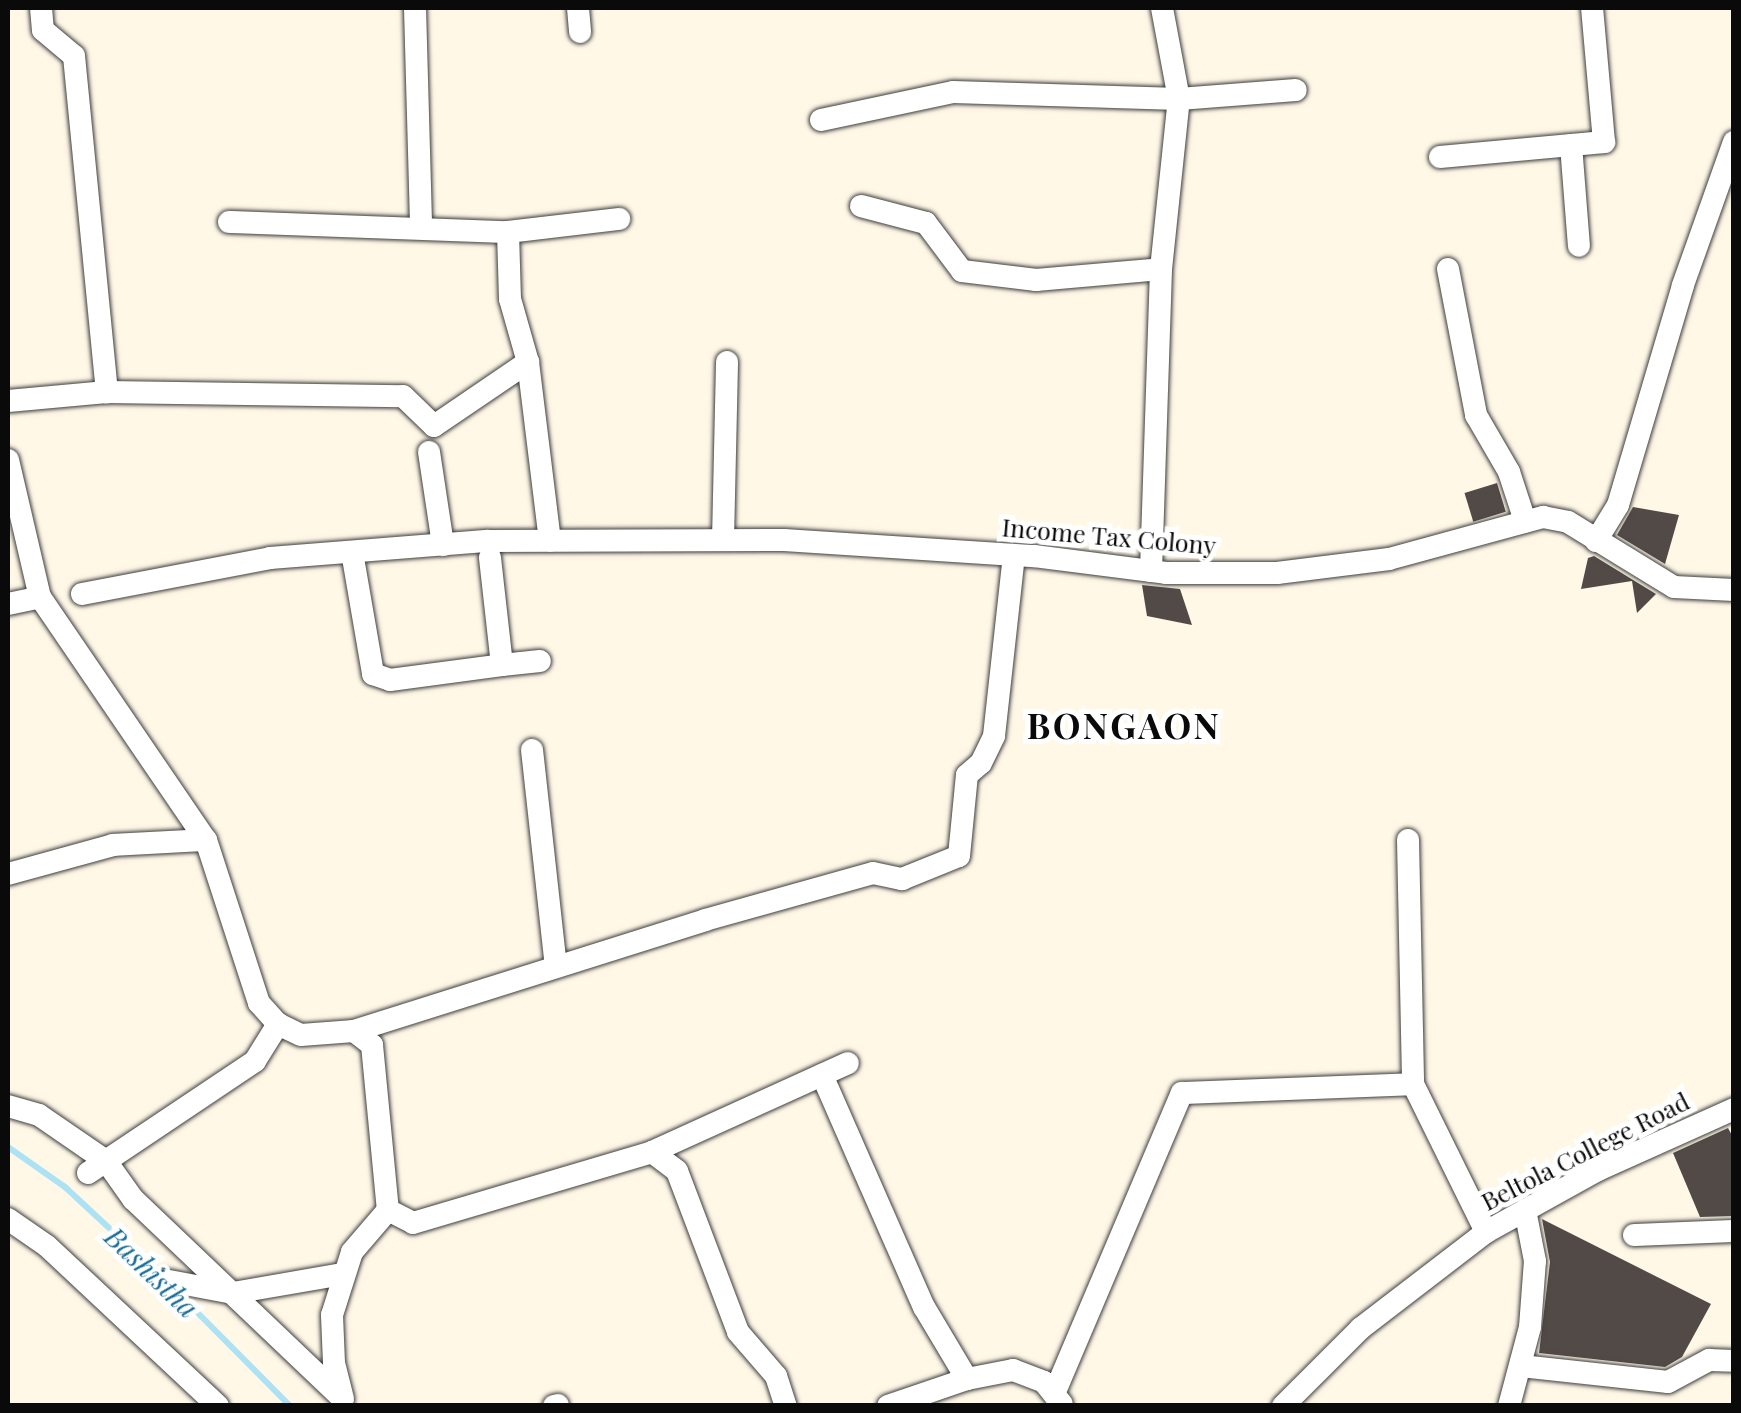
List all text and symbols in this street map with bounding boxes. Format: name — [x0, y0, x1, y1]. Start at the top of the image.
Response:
street label: Income Tax Colony — [1000, 512, 1218, 560]
district label: BONGAON — [1027, 704, 1221, 746]
street label: Beltola College Road — [1476, 1086, 1694, 1216]
water label: Bashistha — [99, 1220, 205, 1324]

